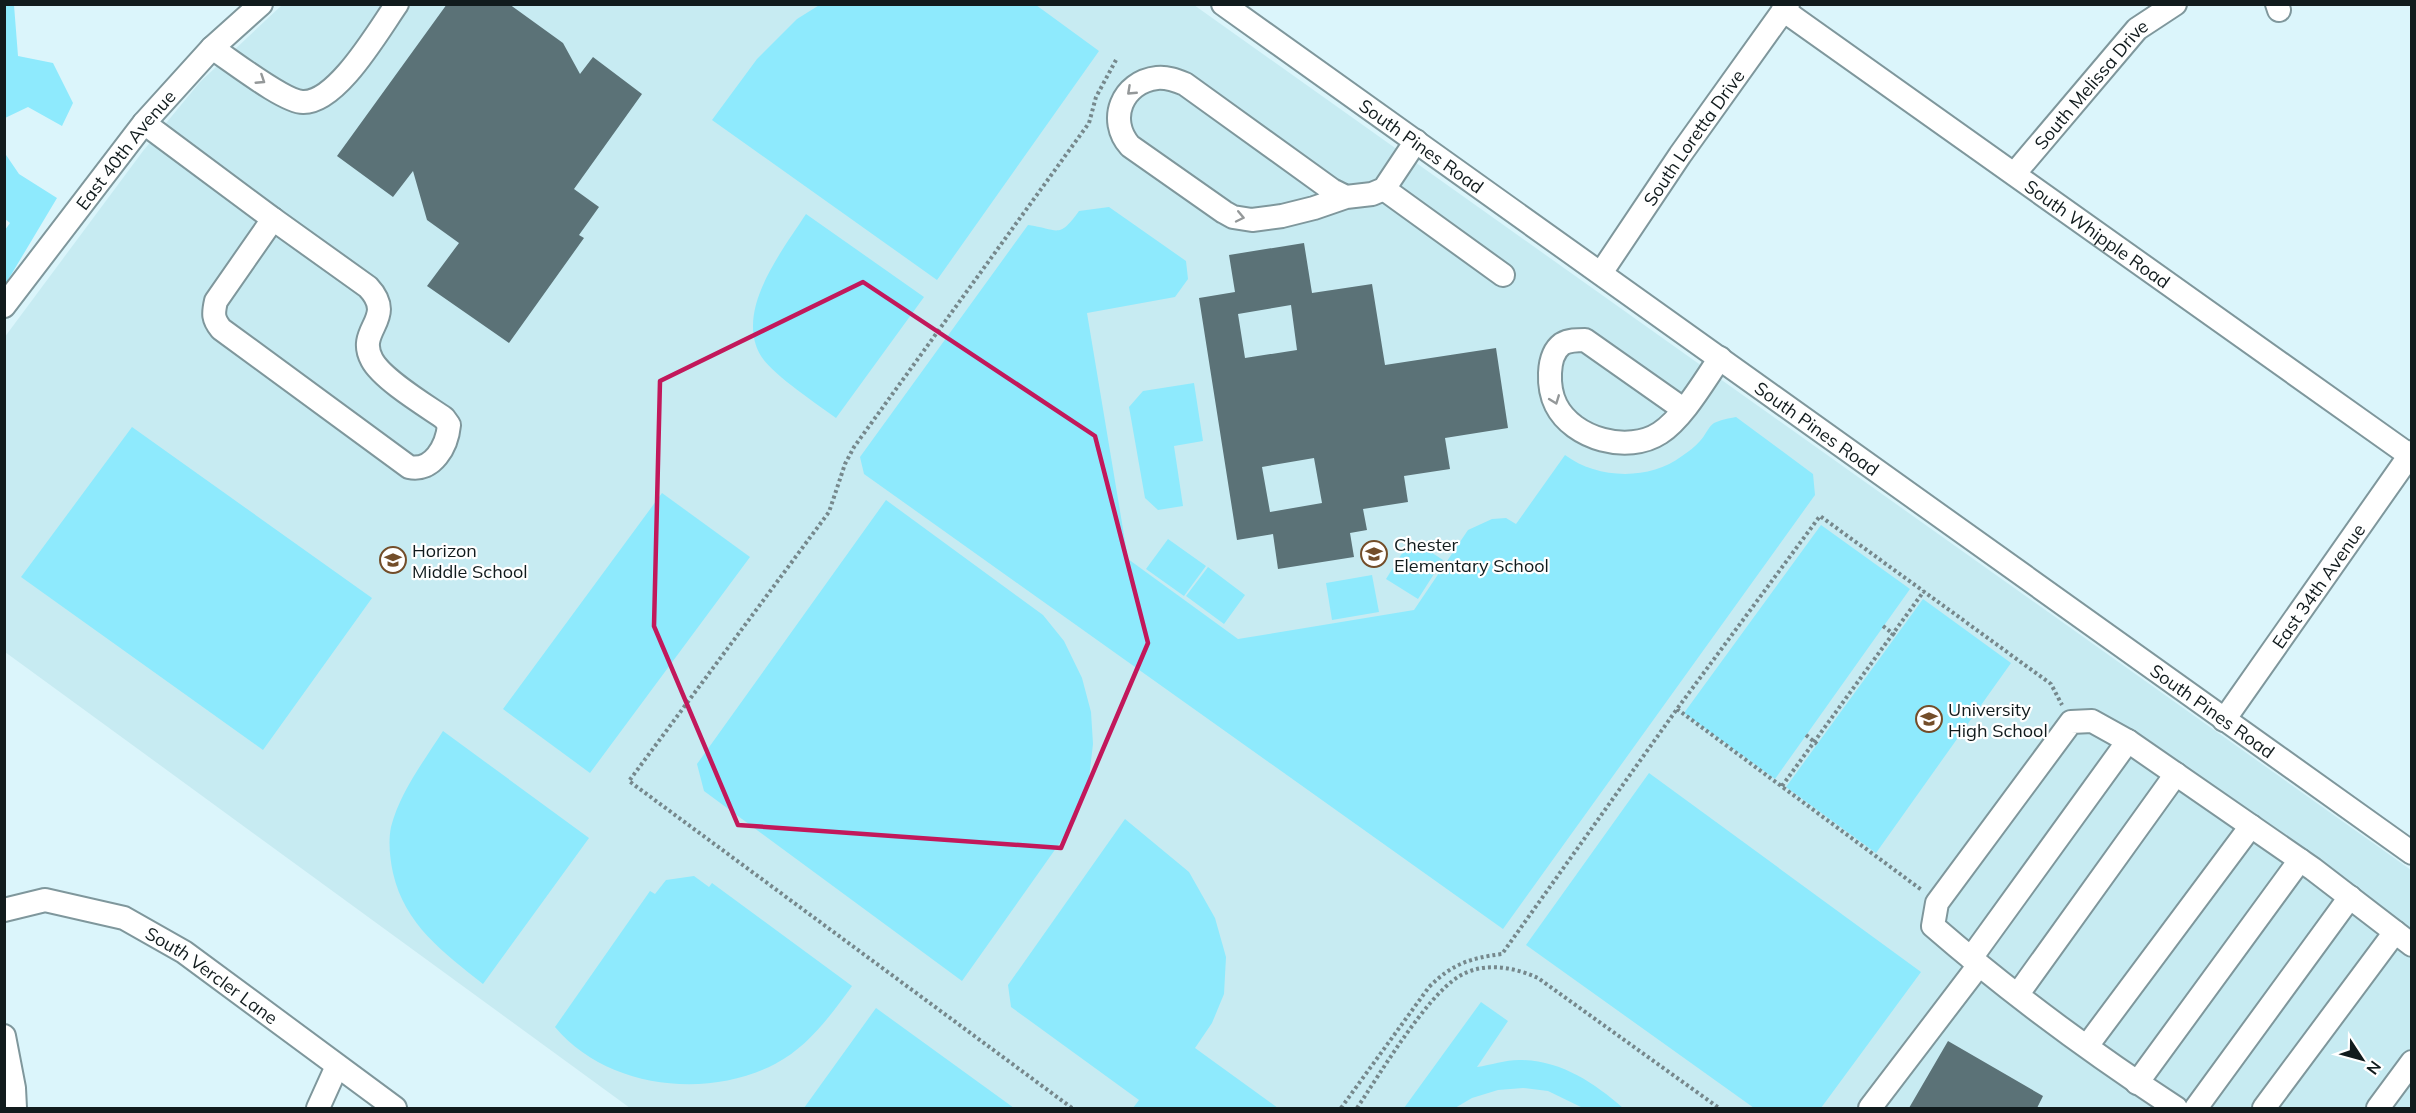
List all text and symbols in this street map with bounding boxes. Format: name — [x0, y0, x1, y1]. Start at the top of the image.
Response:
street label: South Melissa Drive — [2029, 14, 2152, 154]
street label: South Loretta Drive — [1638, 65, 1749, 210]
one-way arrow — [254, 73, 265, 84]
one-way arrow — [1128, 84, 1138, 95]
street label: East 40th Avenue — [70, 85, 180, 214]
street label: South Pines Road — [1355, 94, 1488, 198]
street label: South Whipple Road — [2020, 174, 2175, 293]
one-way arrow — [1235, 210, 1245, 223]
street label: South Pines Road — [1750, 376, 1884, 480]
one-way arrow — [1548, 393, 1560, 404]
street label: East 34th Avenue — [2267, 519, 2370, 653]
place label: Chester Elementary School — [1394, 533, 1549, 577]
place label: Horizon Middle School — [412, 539, 528, 583]
school or university icon: Chester Elementary School — [1359, 539, 1389, 569]
school or university icon: Horizon Middle School — [378, 545, 408, 575]
street label: South Pines Road — [2146, 658, 2279, 763]
place label: University High School — [1948, 698, 2048, 742]
school or university icon: University High School — [1914, 704, 1944, 734]
street label: South Vercler Lane — [141, 921, 283, 1029]
north arrow — [2332, 1029, 2392, 1089]
text: N — [2362, 1057, 2386, 1079]

